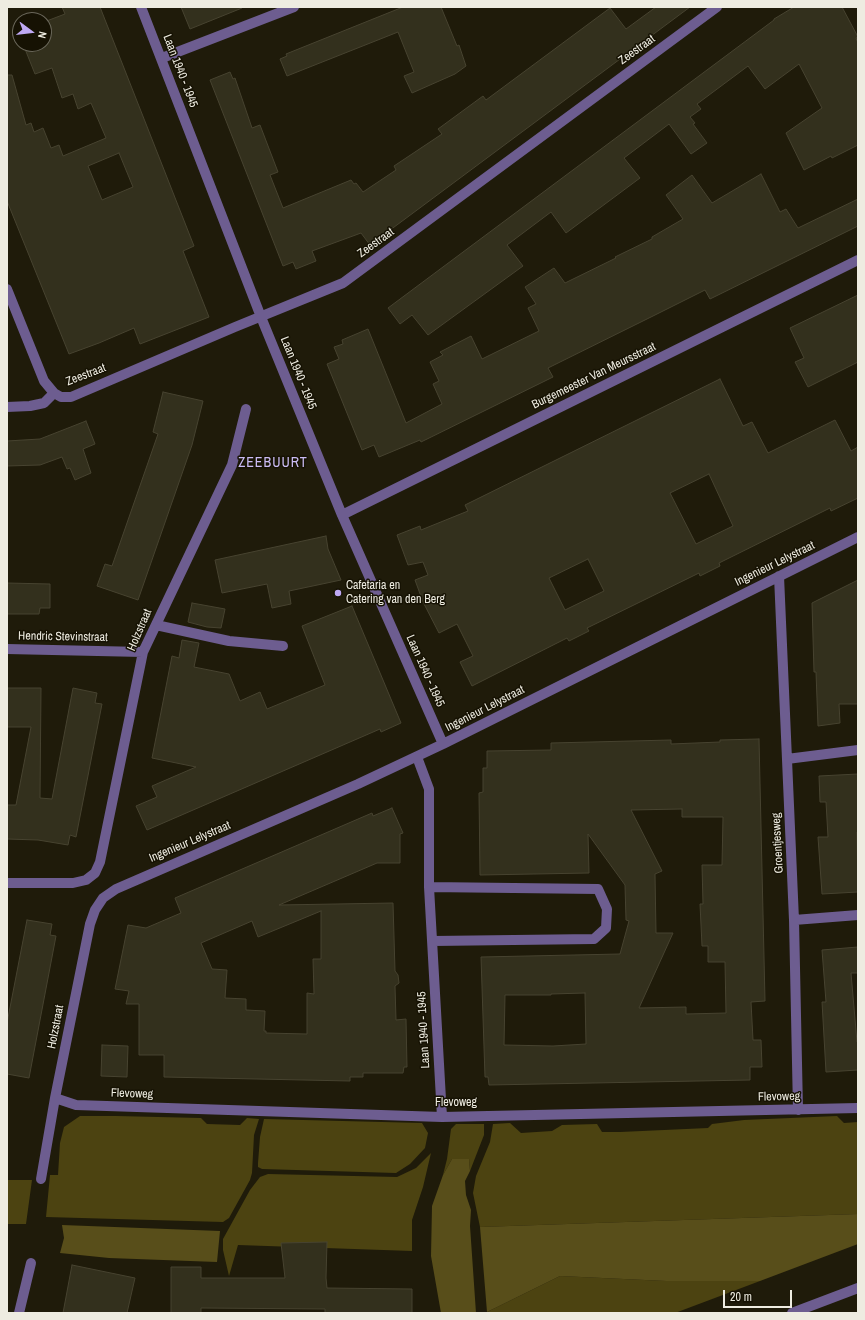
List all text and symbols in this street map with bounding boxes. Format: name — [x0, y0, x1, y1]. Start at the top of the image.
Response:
north arrow — [12, 12, 52, 52]
text: N — [35, 30, 50, 40]
street label: Laan 1940 - 1945 — [159, 32, 201, 110]
street label: Zeestraat — [616, 32, 658, 68]
street label: Zeestraat — [355, 225, 397, 261]
street label: Laan 1940 - 1945 — [277, 335, 319, 411]
street label: Burgemeester Van Meursstraat — [530, 340, 658, 412]
street label: Zeestraat — [64, 361, 108, 389]
district label: ZEEBUURT — [238, 455, 308, 471]
street label: Ingenieur Lelystraat — [733, 538, 817, 590]
place label: Cafetaria en Catering van den Berg — [346, 579, 445, 607]
marker: Cafetaria en Catering van den Berg — [333, 588, 343, 598]
street label: Holzstraat — [125, 607, 155, 653]
street label: Hendric Stevinstraat — [18, 629, 108, 645]
street label: Laan 1940 - 1945 — [403, 633, 447, 709]
street label: Ingenieur Lelystraat — [443, 683, 527, 735]
street label: Groentjesweg — [769, 812, 787, 874]
street label: Ingenieur Lelystraat — [147, 818, 233, 866]
street label: Laan 1940 - 1945 — [415, 991, 433, 1069]
street label: Holzstraat — [45, 1004, 67, 1050]
street label: Flevoweg — [111, 1086, 153, 1102]
street label: Flevoweg — [758, 1089, 800, 1105]
street label: Flevoweg — [435, 1096, 477, 1110]
scale bar — [725, 1282, 794, 1308]
text: 20 m — [730, 1289, 752, 1305]

